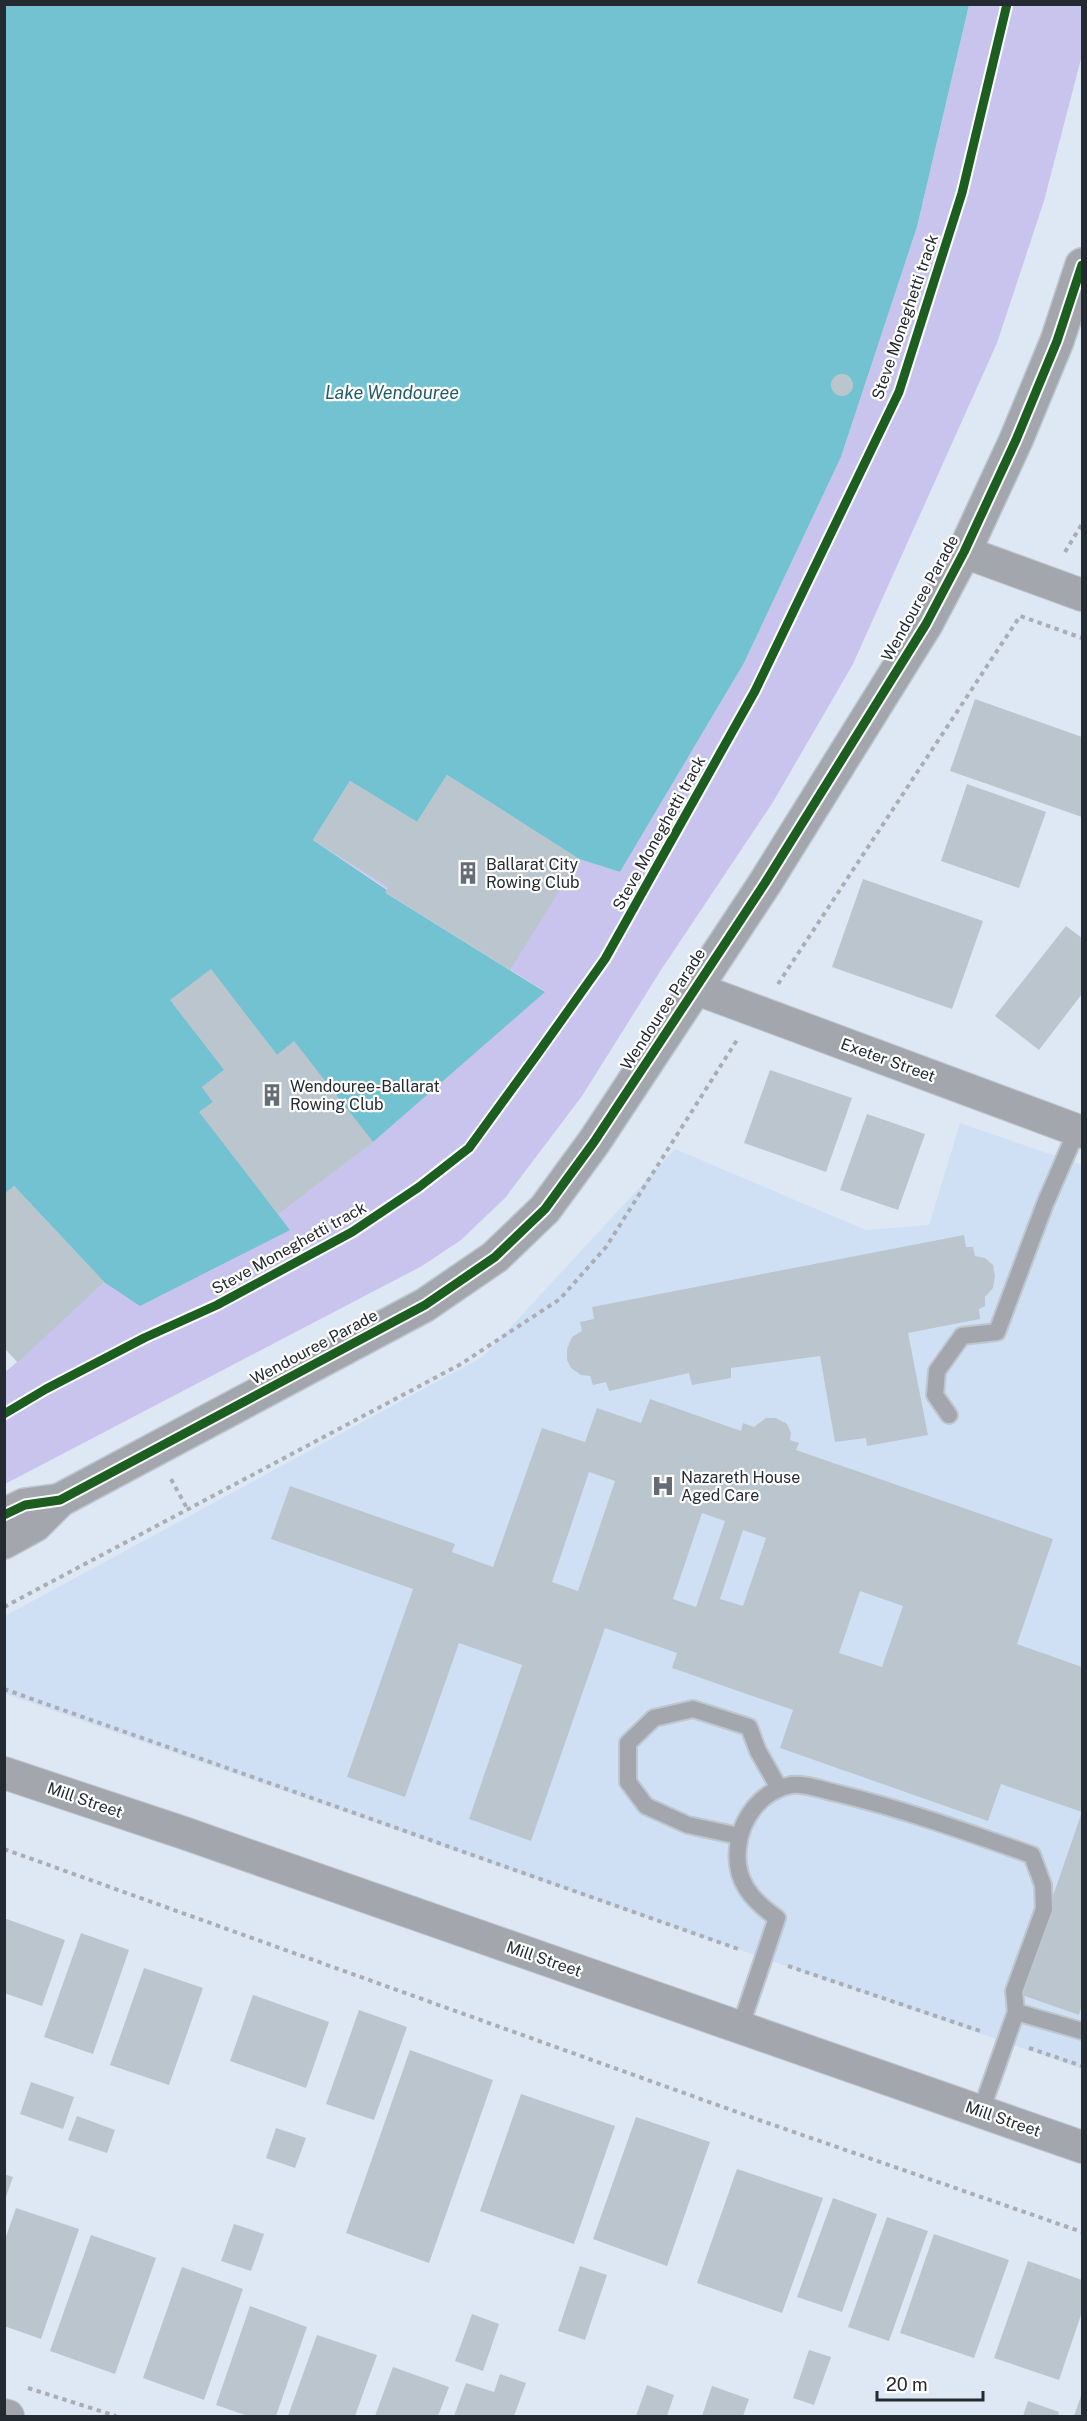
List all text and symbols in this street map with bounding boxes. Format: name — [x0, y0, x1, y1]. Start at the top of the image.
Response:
street label: Steve Moneghetti track — [868, 232, 942, 402]
water label: Lake Wendouree — [325, 382, 459, 403]
street label: Wendouree Parade — [877, 532, 963, 664]
street label: Steve Moneghetti track — [609, 753, 709, 913]
place label: Ballarat City Rowing Club — [486, 855, 580, 892]
building icon: Ballarat City Rowing Club — [455, 860, 481, 886]
street label: Wendouree Parade — [617, 945, 709, 1073]
street label: Exeter Street — [838, 1034, 938, 1086]
place label: Wendouree-Ballarat Rowing Club — [290, 1077, 440, 1114]
building icon: Wendouree-Ballarat Rowing Club — [259, 1082, 285, 1108]
street label: Steve Moneghetti track — [209, 1198, 369, 1298]
street label: Wendouree Parade — [247, 1305, 381, 1389]
place label: Nazareth House Aged Care — [681, 1468, 800, 1505]
hospital icon: Nazareth House Aged Care — [650, 1473, 676, 1499]
street label: Mill Street — [45, 1778, 125, 1822]
street label: Mill Street — [504, 1937, 584, 1981]
street label: Mill Street — [963, 2097, 1043, 2141]
scale bar — [877, 2364, 984, 2402]
text: 20 m — [886, 2374, 928, 2395]

